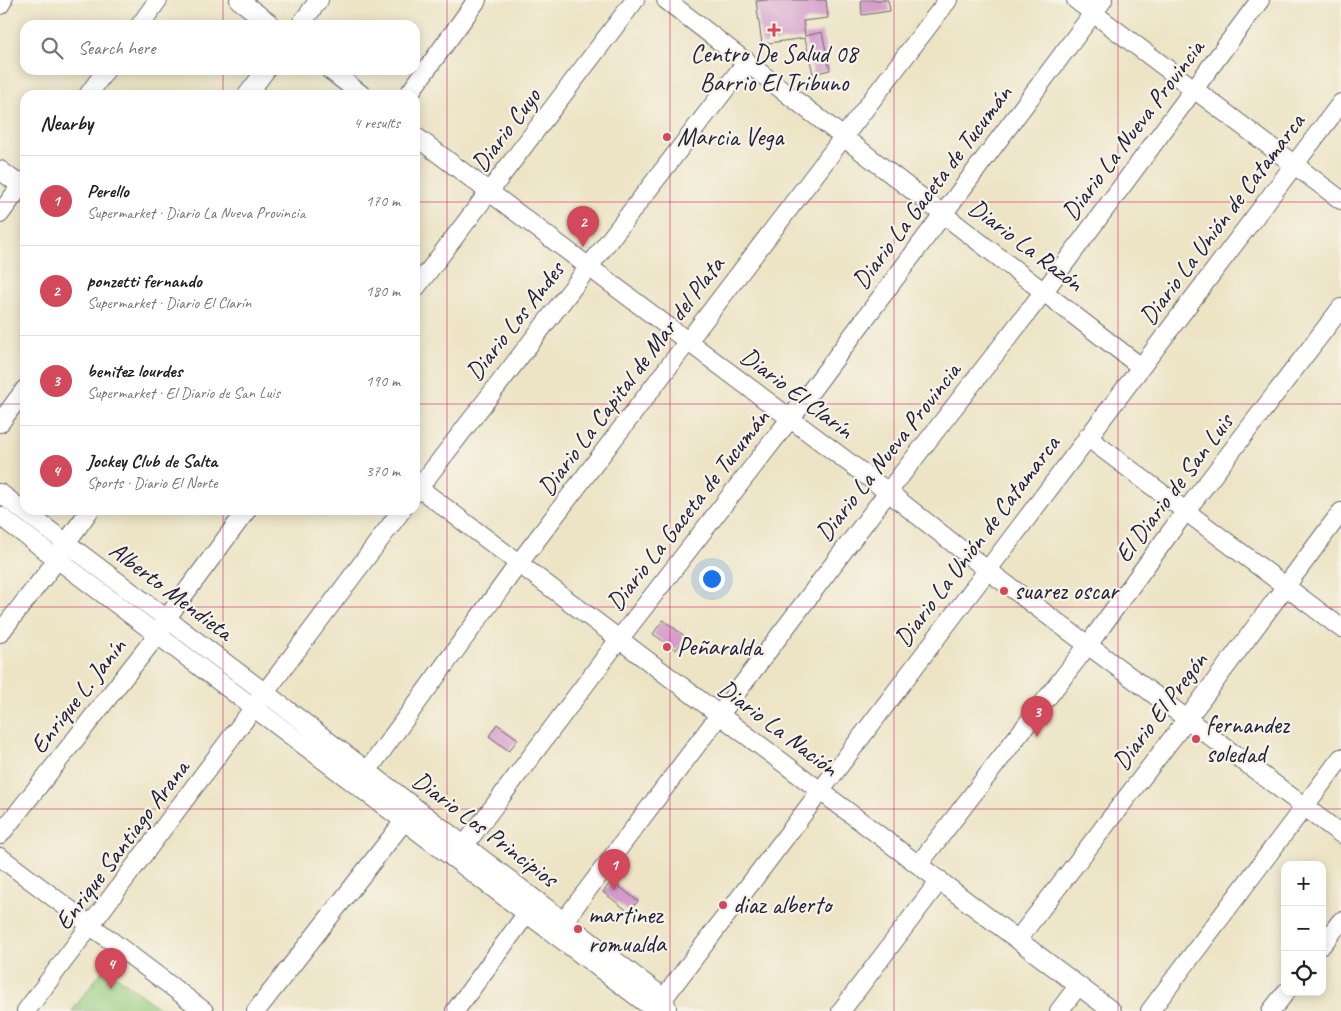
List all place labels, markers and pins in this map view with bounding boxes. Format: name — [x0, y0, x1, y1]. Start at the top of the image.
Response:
marker: Centro De Salud 08 Barrio El Tribuno — [767, 23, 781, 37]
place label: Centro De Salud 08 Barrio El Tribuno — [691, 38, 860, 99]
place label: Marcia Vega — [677, 121, 785, 153]
marker: Marcia Vega — [661, 131, 673, 143]
pin: 2 — [567, 206, 599, 247]
place label: suarez oscar — [1014, 575, 1120, 607]
marker: suarez oscar — [998, 585, 1010, 597]
place label: Peñaralda — [677, 631, 764, 663]
marker: Peñaralda — [661, 641, 673, 653]
pin: 3 — [1021, 696, 1053, 737]
place label: fernandez soledad — [1206, 709, 1291, 770]
marker: fernandez soledad — [1190, 733, 1202, 745]
pin: 1 — [598, 849, 630, 890]
place label: diaz alberto — [733, 889, 834, 921]
place label: martinez romualda — [588, 899, 668, 960]
marker: diaz alberto — [717, 899, 729, 911]
marker: martinez romualda — [572, 923, 584, 935]
pin: 4 — [95, 948, 127, 989]

